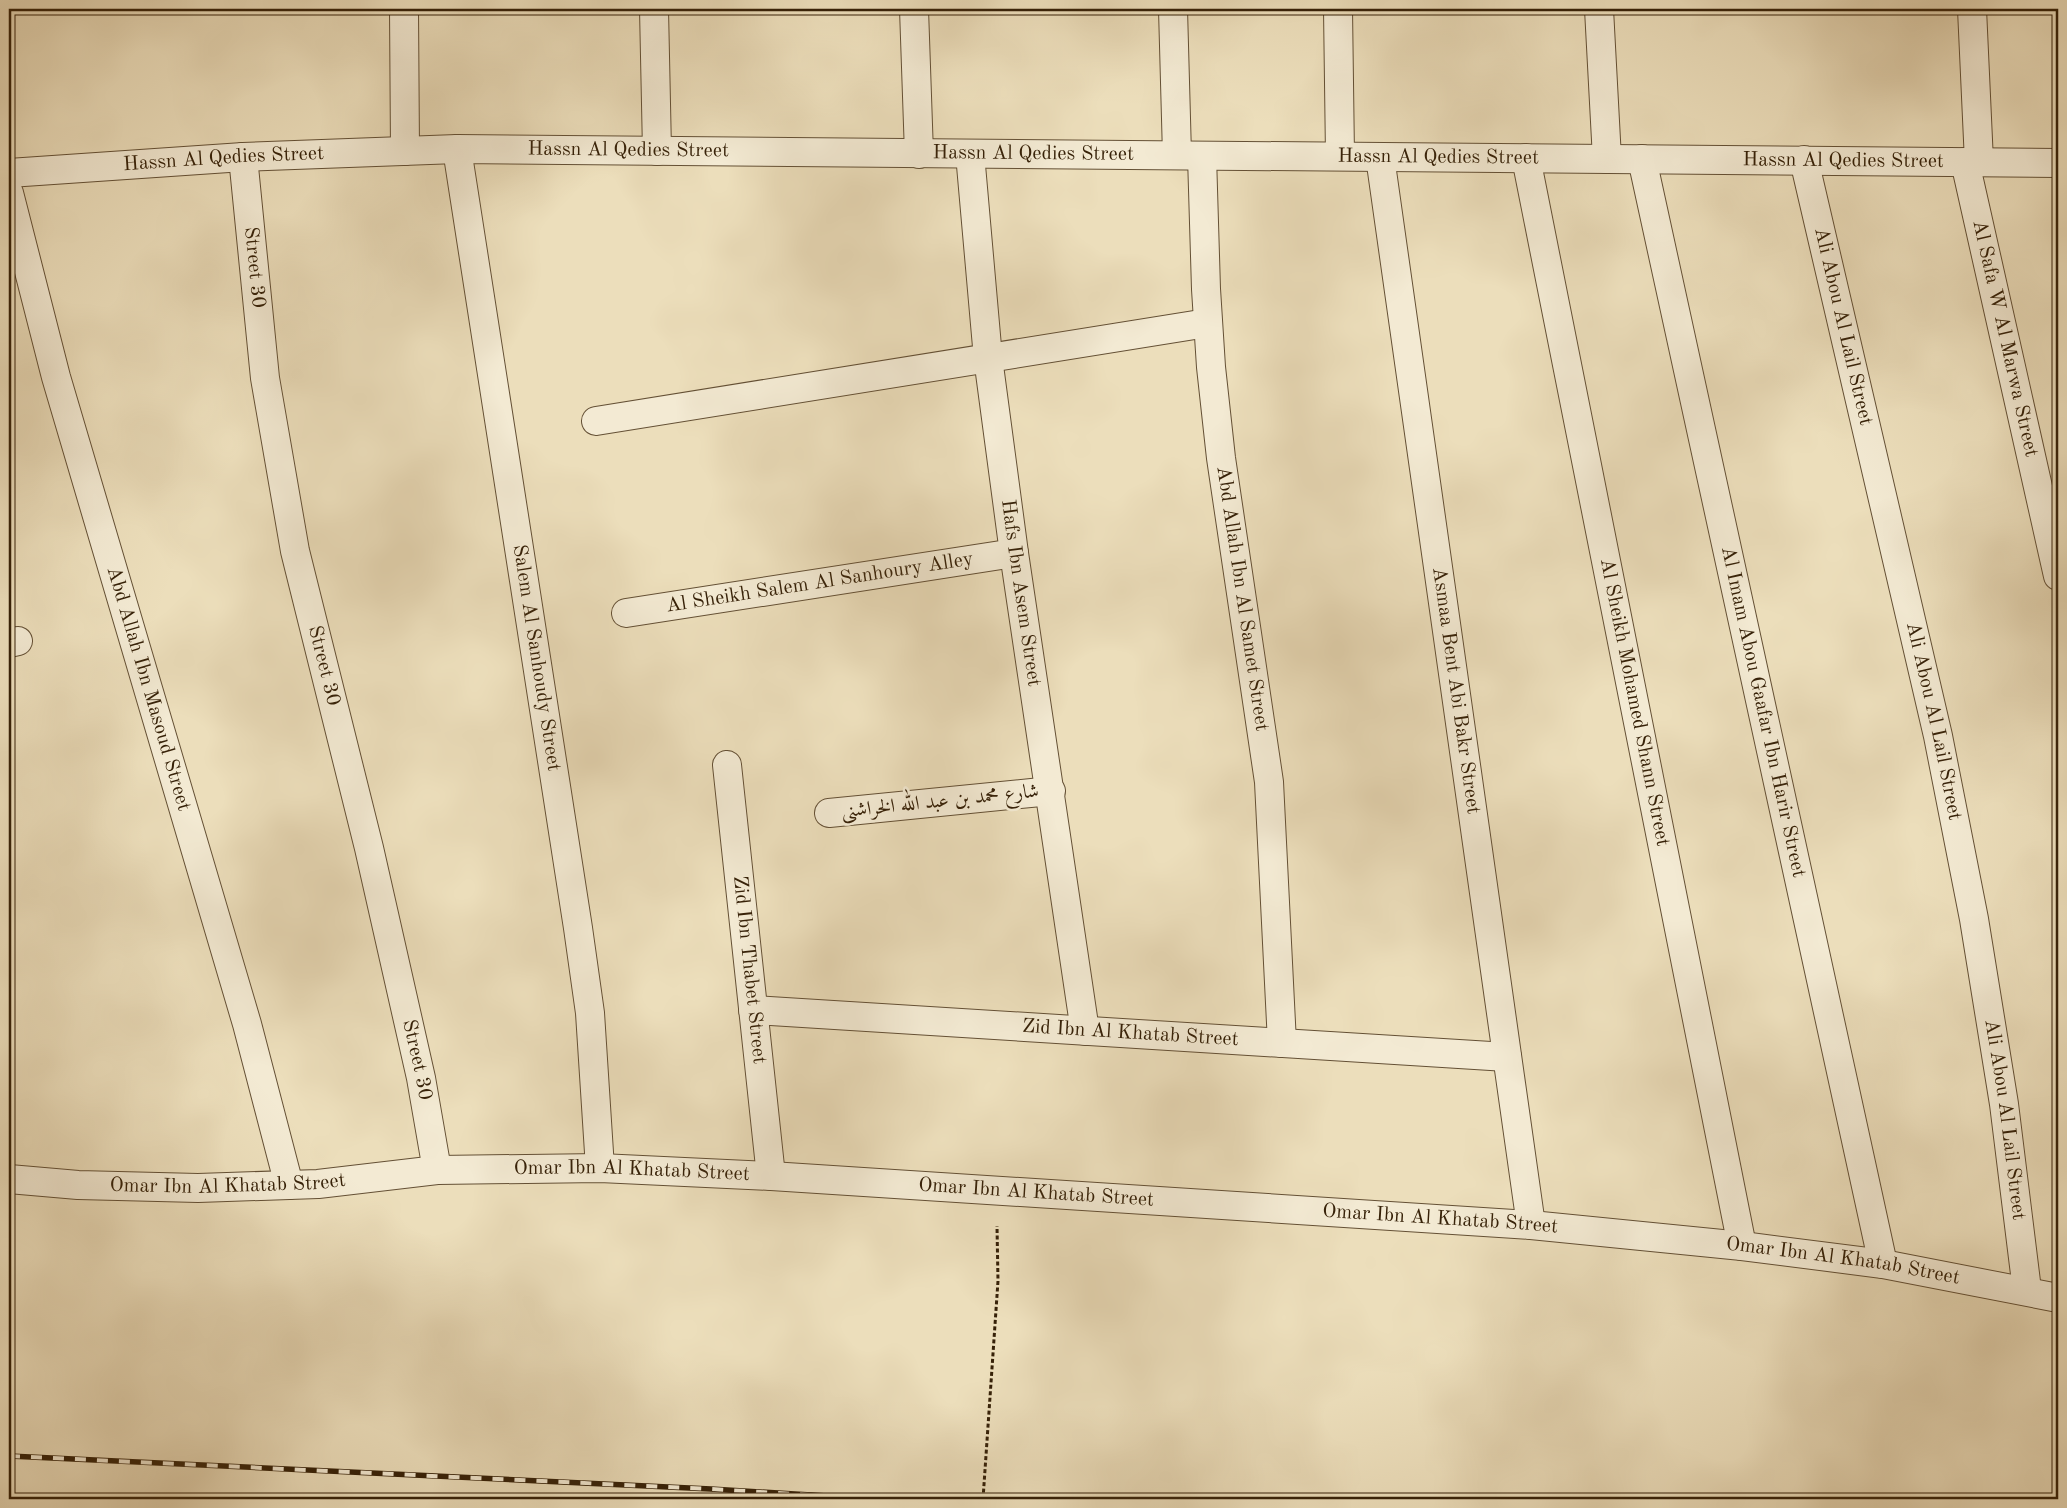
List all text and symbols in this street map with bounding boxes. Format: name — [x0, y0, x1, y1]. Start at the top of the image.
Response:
street label: Hassn Al Qedies Street — [528, 140, 729, 161]
street label: Hassn Al Qedies Street — [933, 143, 1134, 165]
street label: Hassn Al Qedies Street — [122, 144, 324, 175]
street label: Hassn Al Qedies Street — [1338, 147, 1539, 168]
street label: Hassn Al Qedies Street — [1743, 150, 1944, 172]
street label: Al Safa W Al Marwa Street — [1968, 218, 2041, 459]
street label: Street 30 — [240, 226, 268, 309]
street label: Ali Abou Al Lail Street — [1810, 226, 1875, 427]
street label: Abd Allah Ibn Al Samet Street — [1212, 465, 1271, 733]
street label: Hafs Ibn Asem Street — [997, 498, 1044, 688]
street label: Salem Al Sanhoudy Street — [509, 543, 564, 773]
street label: Al Imam Abou Gaafar Ibn Harir Street — [1717, 545, 1808, 879]
street label: Al Sheikh Salem Al Sanhoury Alley — [665, 549, 975, 617]
street label: Al Sheikh Mohamed Shann Street — [1596, 557, 1672, 848]
street label: Abd Allah Ibn Masoud Street — [103, 564, 194, 813]
street label: Asmaa Bent Abi Bakr Street — [1428, 566, 1483, 815]
street label: Ali Abou Al Lail Street — [1902, 620, 1964, 822]
street label: Street 30 — [304, 624, 343, 708]
street label: شارع محمد بن عبد الله الخراشنى — [839, 775, 1040, 828]
street label: Zid Ibn Thabet Street — [729, 875, 769, 1065]
street label: Zid Ibn Al Khatab Street — [1021, 1017, 1239, 1050]
street label: Street 30 — [398, 1018, 435, 1102]
street label: Ali Abou Al Lail Street — [1980, 1018, 2028, 1221]
street label: Omar Ibn Al Khatab Street — [514, 1158, 750, 1185]
street label: Omar Ibn Al Khatab Street — [109, 1171, 347, 1198]
street label: Omar Ibn Al Khatab Street — [918, 1176, 1155, 1211]
street label: Omar Ibn Al Khatab Street — [1322, 1202, 1559, 1238]
street label: Omar Ibn Al Khatab Street — [1725, 1234, 1961, 1289]

